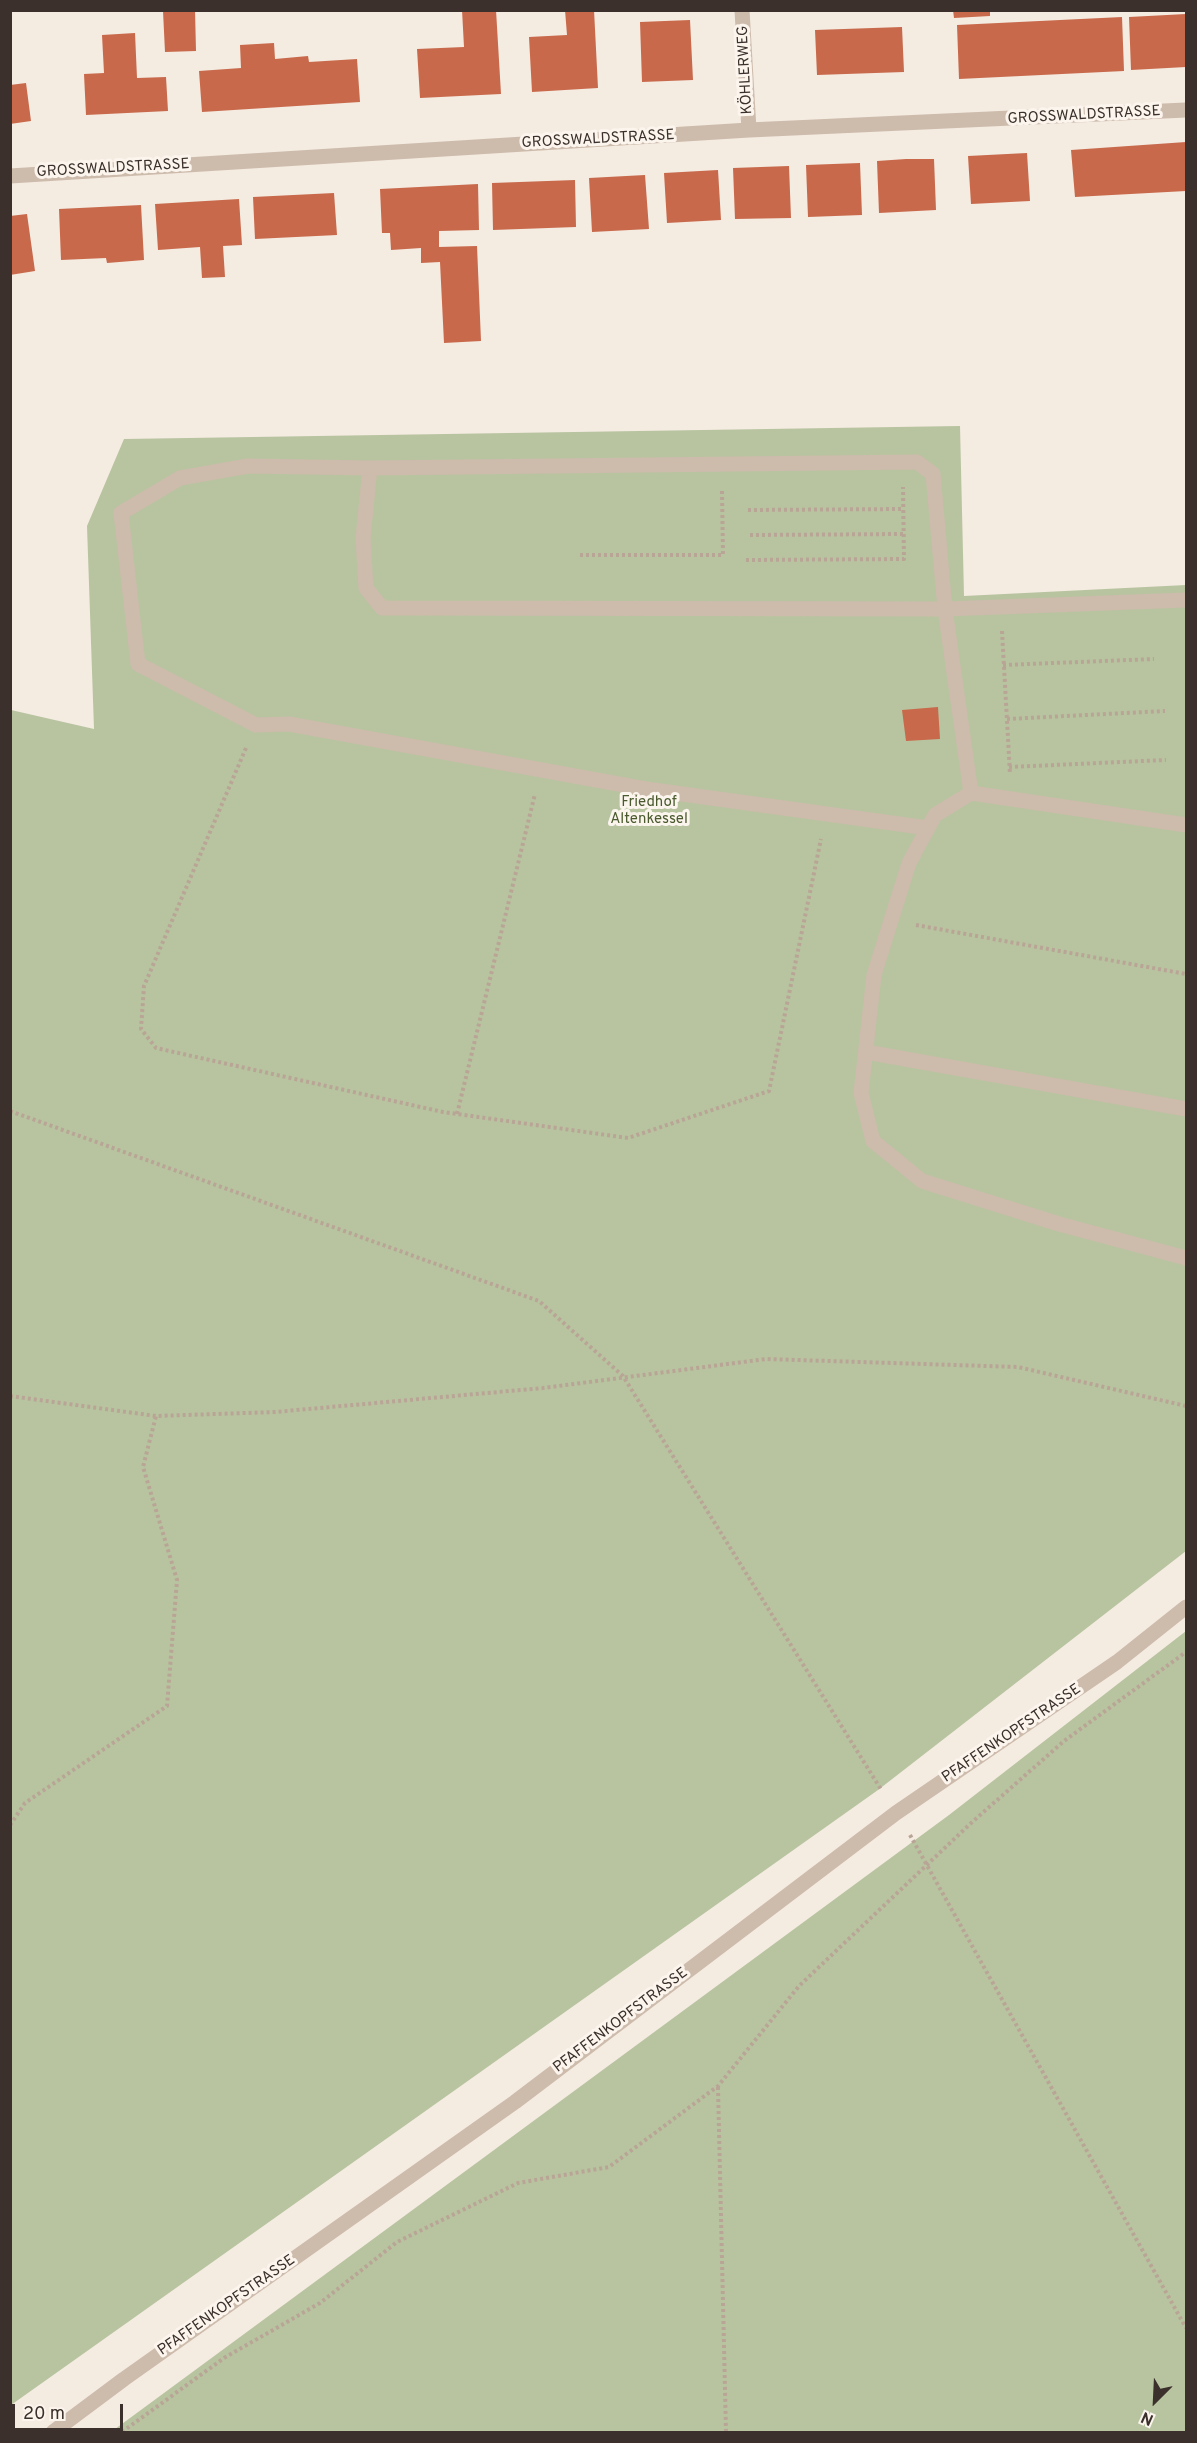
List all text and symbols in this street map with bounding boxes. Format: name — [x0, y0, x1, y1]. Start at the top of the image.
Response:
street label: KÖHLERWEG — [735, 25, 757, 115]
street label: GROSSWALDSTRASSE — [1007, 103, 1161, 129]
street label: GROSSWALDSTRASSE — [521, 127, 675, 153]
street label: GROSSWALDSTRASSE — [36, 156, 190, 182]
park label: Friedhof Altenkessel — [610, 794, 688, 829]
street label: PFAFFENKOPFSTRASSE — [939, 1681, 1085, 1787]
street label: PFAFFENKOPFSTRASSE — [550, 1965, 692, 2077]
street label: PFAFFENKOPFSTRASSE — [155, 2252, 299, 2360]
north arrow — [1125, 2371, 1185, 2431]
scale bar — [15, 2392, 126, 2430]
text: 20 m — [23, 2403, 65, 2426]
text: N — [1138, 2406, 1157, 2429]

